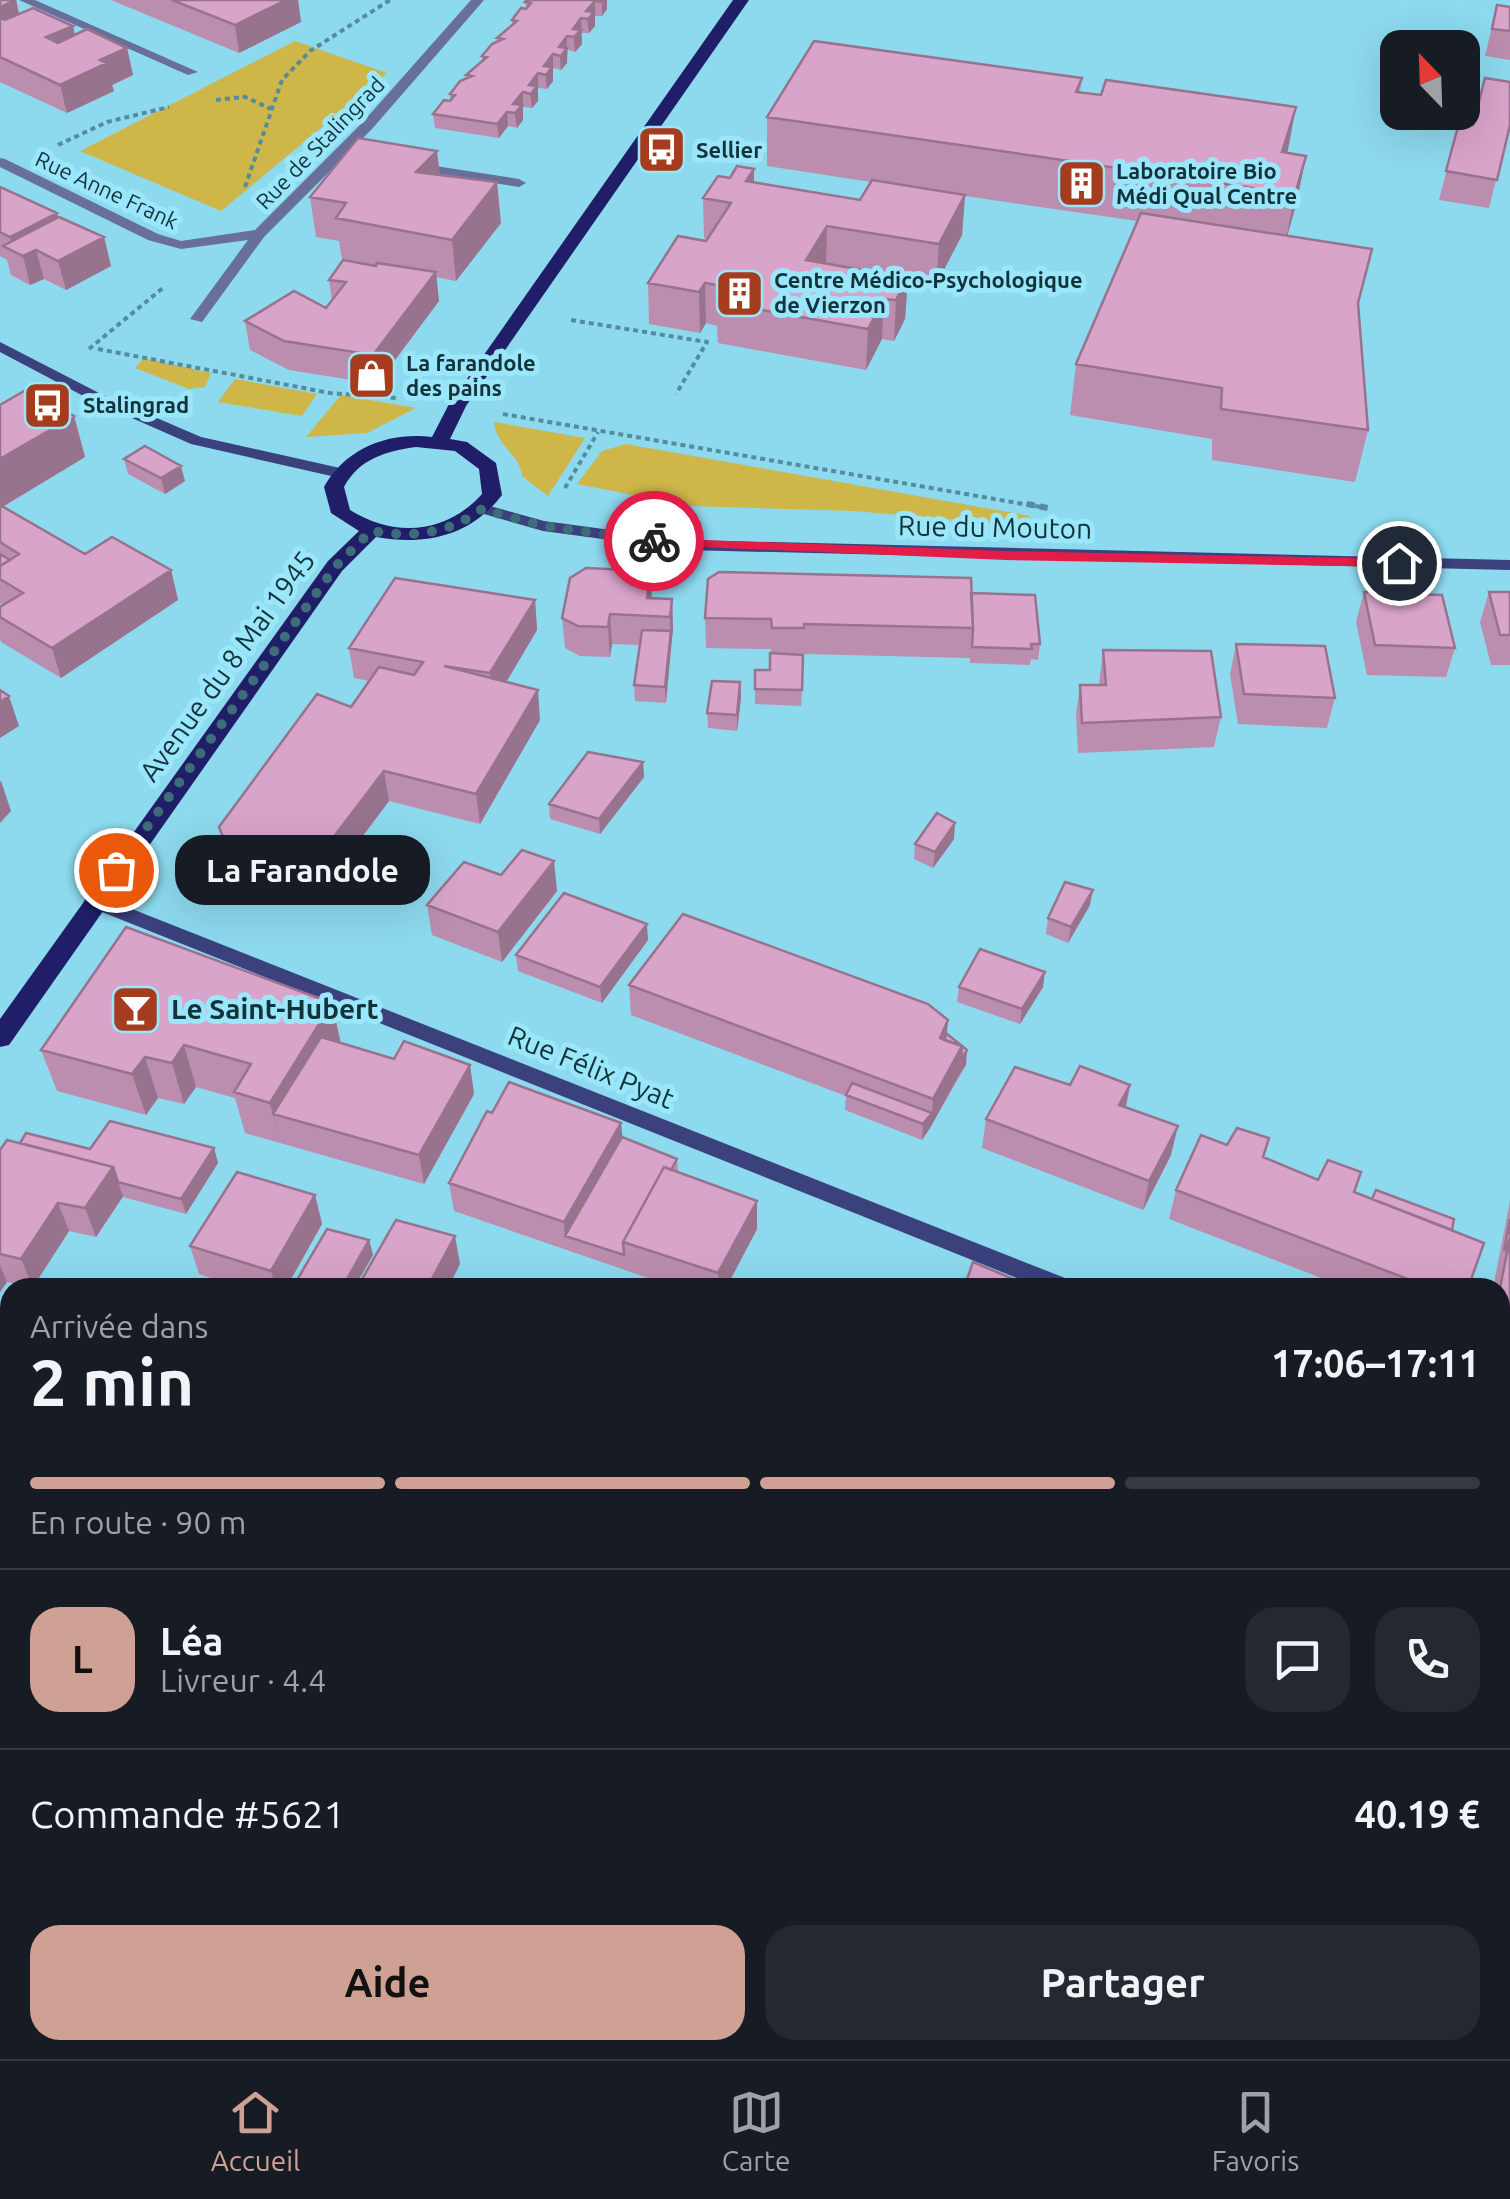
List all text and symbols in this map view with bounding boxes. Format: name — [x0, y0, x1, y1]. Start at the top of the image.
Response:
north arrow — [1380, 30, 1480, 130]
map controls — [1380, 30, 1480, 130]
street label: Rue de Stalingrad — [250, 71, 389, 214]
bus stop icon: Sellier — [635, 124, 687, 176]
place label: Sellier — [696, 137, 762, 162]
street label: Rue Anne Frank — [32, 146, 183, 234]
building icon: Laboratoire Bio Médi Qual Centre — [1055, 158, 1107, 210]
place label: Laboratoire Bio Médi Qual Centre — [1116, 158, 1297, 208]
building icon: Centre Médico-Psychologique de Vierzon — [713, 267, 765, 319]
place label: Centre Médico-Psychologique de Vierzon — [774, 267, 1083, 317]
shop icon: La farandole des pains — [345, 350, 397, 402]
place label: La farandole des pains — [406, 350, 536, 400]
bus stop icon: Stalingrad — [22, 379, 74, 431]
place label: Stalingrad — [83, 392, 189, 417]
courier — [604, 491, 704, 591]
street label: Rue du Mouton — [898, 509, 1092, 544]
icon: bike — [627, 514, 682, 569]
pin — [1357, 521, 1442, 606]
icon: home — [1372, 536, 1427, 591]
street label: Avenue du 8 Mai 1945 — [133, 545, 320, 787]
pin — [74, 828, 159, 913]
callout: La Farandole — [176, 835, 431, 905]
icon: bag — [89, 843, 144, 898]
text: La Farandole — [206, 852, 399, 888]
bar icon: Le Saint-Hubert — [110, 983, 162, 1035]
place label: Le Saint-Hubert — [171, 993, 379, 1024]
street label: Rue Félix Pyat — [504, 1019, 679, 1114]
text: Arrivée dans — [30, 1308, 208, 1344]
text: 17:06–17:11 — [1271, 1342, 1480, 1384]
text: 2 min — [30, 1345, 194, 1418]
text: En route · 90 m — [30, 1504, 246, 1540]
button: chat — [1245, 1607, 1350, 1712]
button: phone — [1375, 1607, 1480, 1712]
text: Léa — [160, 1620, 223, 1662]
text: L — [72, 1638, 93, 1680]
text: Livreur · 4.4 — [160, 1662, 326, 1698]
text: Commande #5621 — [30, 1793, 345, 1835]
text: 40.19 € — [1354, 1793, 1480, 1835]
button: Aide — [30, 1925, 745, 2040]
button: Partager — [765, 1925, 1480, 2040]
tab: Accueil — [211, 2085, 300, 2176]
tab: Carte — [722, 2085, 790, 2176]
tab: Favoris — [1212, 2085, 1299, 2176]

